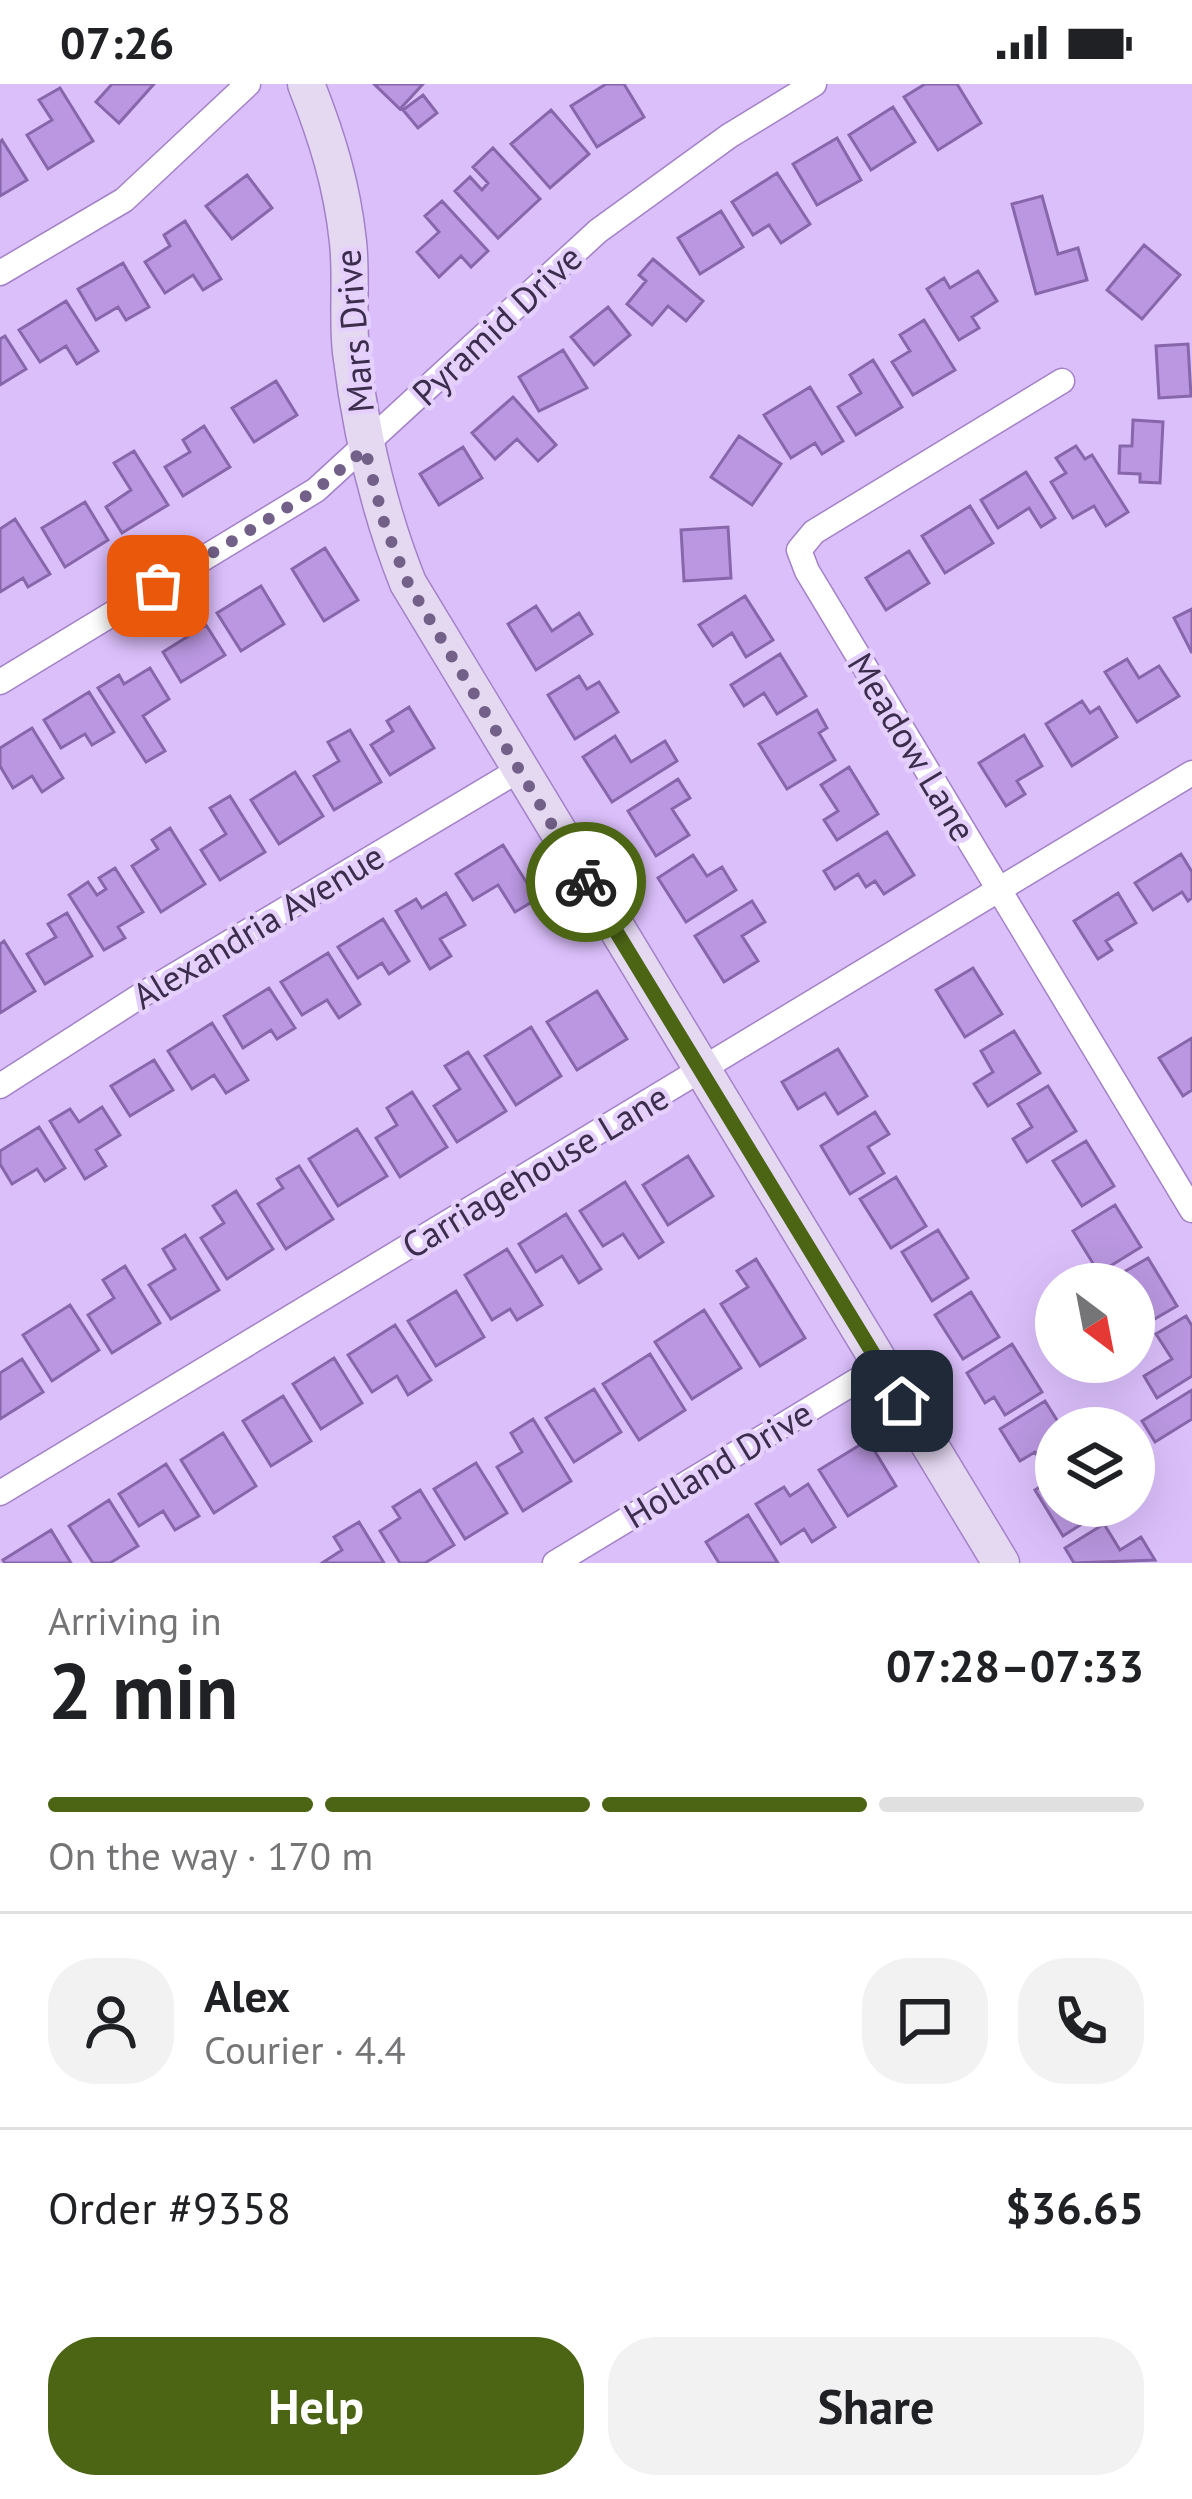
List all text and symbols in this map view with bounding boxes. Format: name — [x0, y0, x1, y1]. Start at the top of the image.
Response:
text: 07:26 — [60, 13, 174, 71]
street label: Pyramid Drive — [402, 234, 592, 415]
street label: Mars Drive — [323, 247, 384, 415]
pin — [107, 535, 209, 637]
icon: bag — [125, 553, 191, 619]
street label: Meadow Lane — [838, 644, 987, 850]
courier — [526, 822, 646, 942]
street label: Alexandria Avenue — [123, 832, 392, 1019]
icon: bike — [553, 849, 619, 915]
street label: Carriagehouse Lane — [393, 1073, 677, 1269]
north arrow — [1035, 1263, 1155, 1383]
map controls — [1035, 1263, 1155, 1527]
pin — [851, 1350, 953, 1452]
icon: home — [869, 1368, 935, 1434]
street label: Holland Drive — [615, 1389, 821, 1538]
button: layers — [1035, 1407, 1155, 1527]
text: Arriving in — [48, 1595, 222, 1646]
text: 07:28–07:33 — [886, 1636, 1144, 1694]
text: 2 min — [48, 1640, 238, 1741]
text: On the way · 170 m — [48, 1830, 373, 1881]
button: person — [48, 1958, 174, 2084]
button: chat — [862, 1958, 988, 2084]
button: phone — [1018, 1958, 1144, 2084]
text: Alex — [204, 1966, 290, 2024]
text: Courier · 4.4 — [204, 2024, 406, 2075]
text: Order #9358 — [48, 2178, 291, 2236]
text: $36.65 — [1005, 2178, 1144, 2236]
button: Help — [48, 2337, 584, 2475]
button: Share — [608, 2337, 1144, 2475]

